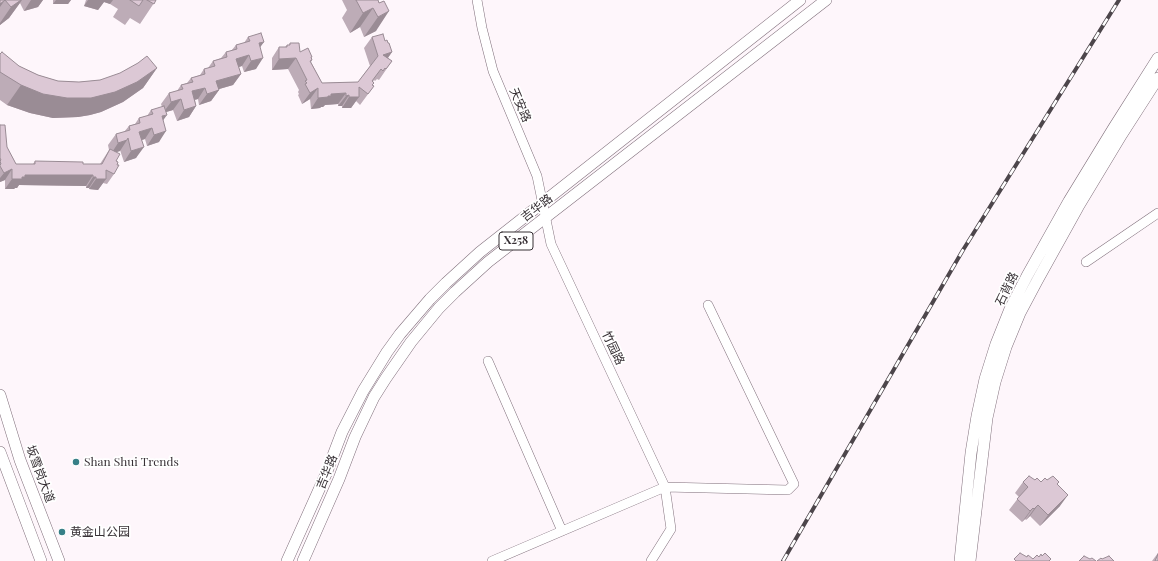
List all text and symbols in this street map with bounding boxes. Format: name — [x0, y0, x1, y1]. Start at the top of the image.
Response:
street label: 天安路 — [506, 86, 534, 124]
street label: 吉华路 — [518, 191, 556, 225]
road number: X258 — [499, 232, 533, 250]
street label: 石背路 — [993, 270, 1021, 308]
street label: 竹园路 — [599, 329, 627, 367]
street label: 坂雪岗大道 — [23, 443, 57, 505]
street label: 吉华路 — [314, 453, 340, 491]
place label: Shan Shui Trends — [84, 455, 179, 469]
marker: Shan Shui Trends — [71, 457, 81, 467]
place label: 黄金山公园 — [70, 525, 130, 539]
marker: 黄金山公园 — [57, 527, 67, 537]

